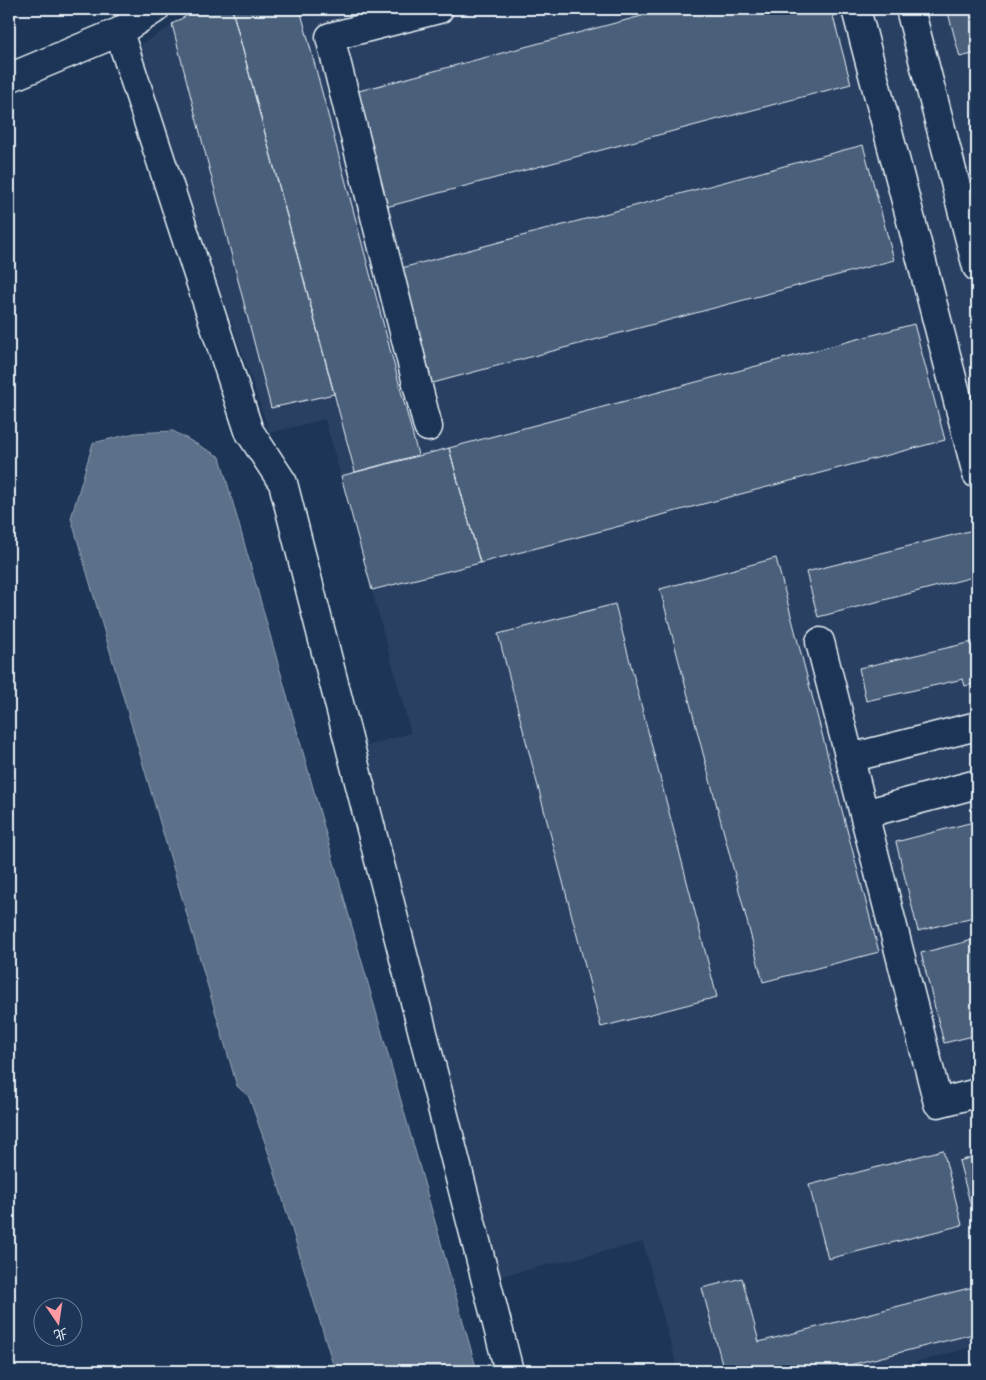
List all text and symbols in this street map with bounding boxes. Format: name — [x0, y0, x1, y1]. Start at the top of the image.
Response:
north arrow — [32, 1298, 82, 1348]
text: 北 — [52, 1324, 70, 1344]

